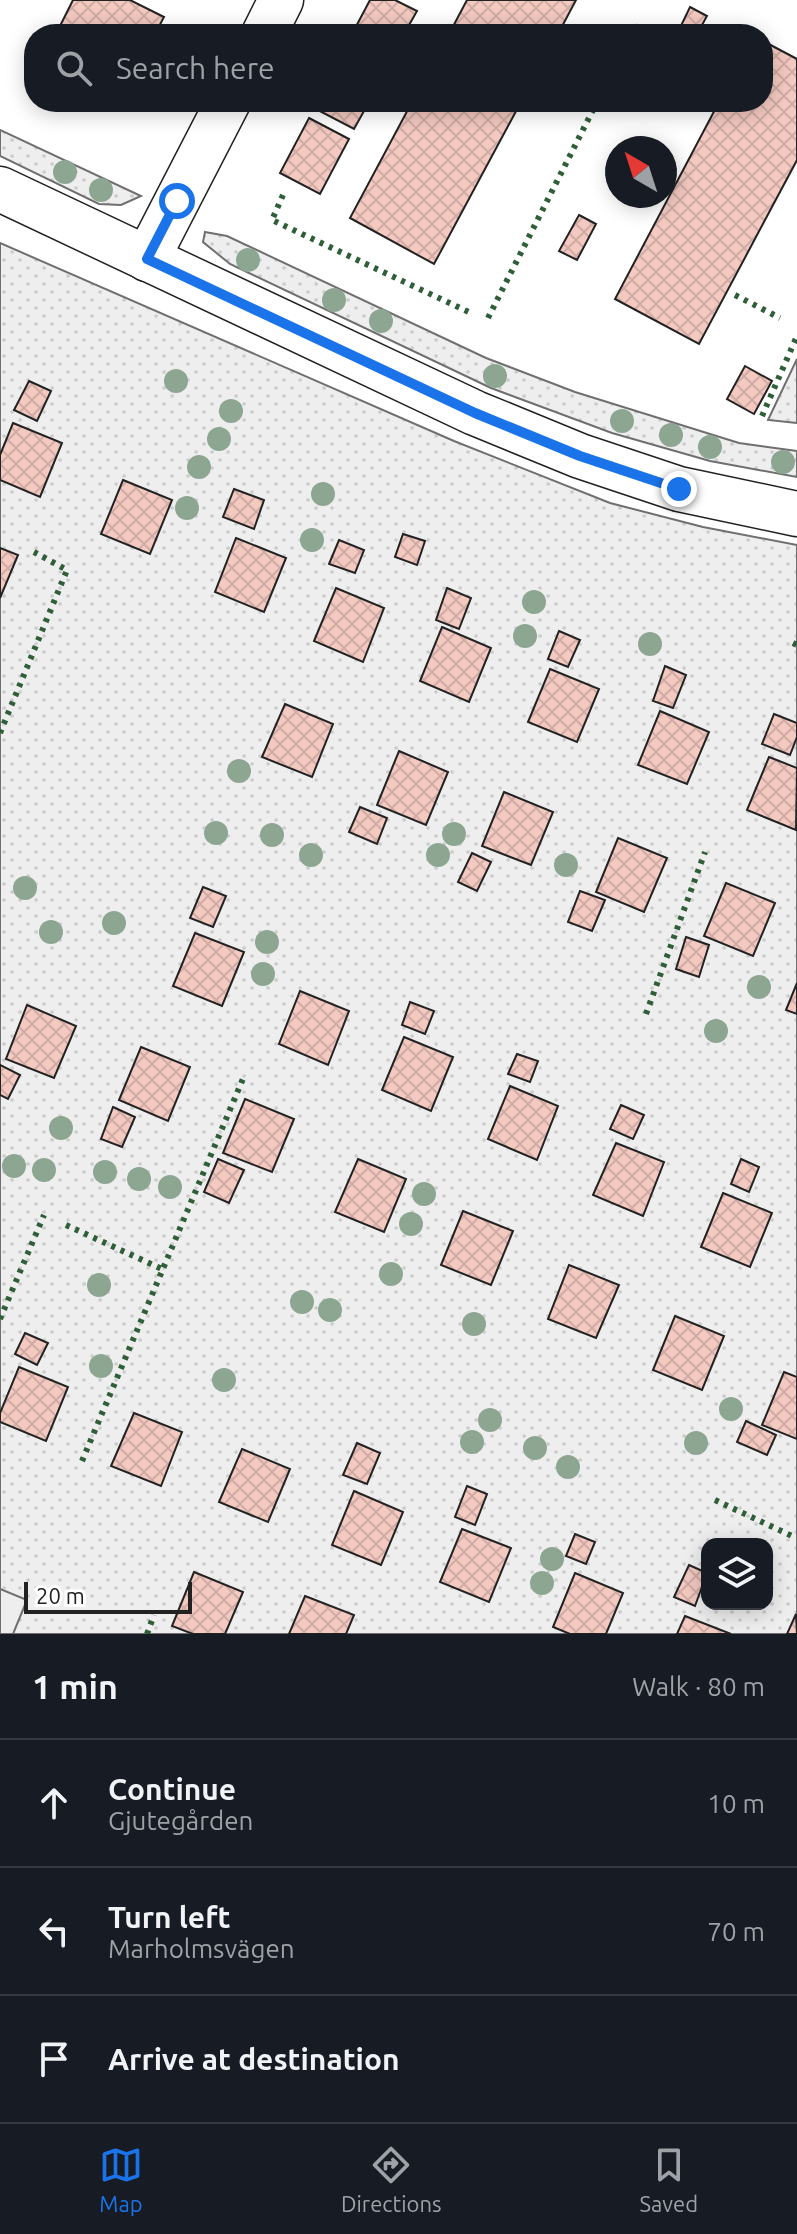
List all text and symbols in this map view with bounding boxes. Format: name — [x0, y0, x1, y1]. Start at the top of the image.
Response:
search box — [24, 24, 773, 112]
icon: search — [52, 46, 96, 90]
text: Search here — [116, 51, 275, 85]
north arrow — [605, 136, 677, 208]
route start — [159, 183, 195, 219]
route end — [661, 471, 697, 507]
map controls — [701, 1538, 773, 1610]
button: layers — [701, 1538, 773, 1610]
scale bar — [24, 1578, 192, 1614]
text: 20 m — [36, 1583, 85, 1608]
text: 1 min — [32, 1667, 118, 1705]
text: Walk · 80 m — [632, 1672, 765, 1701]
text: Continue — [108, 1772, 236, 1806]
icon: ahead — [32, 1781, 76, 1825]
text: 10 m — [707, 1789, 765, 1818]
text: Gjutegården — [108, 1806, 253, 1835]
text: Turn left — [108, 1900, 230, 1934]
icon: left — [32, 1909, 76, 1953]
text: 70 m — [707, 1917, 765, 1946]
text: Marholmsvägen — [108, 1934, 295, 1963]
icon: arrive — [32, 2037, 76, 2081]
text: Arrive at destination — [108, 2042, 400, 2076]
tab: Map — [99, 2143, 143, 2216]
tab: Directions — [341, 2143, 442, 2216]
tab: Saved — [639, 2143, 698, 2216]

